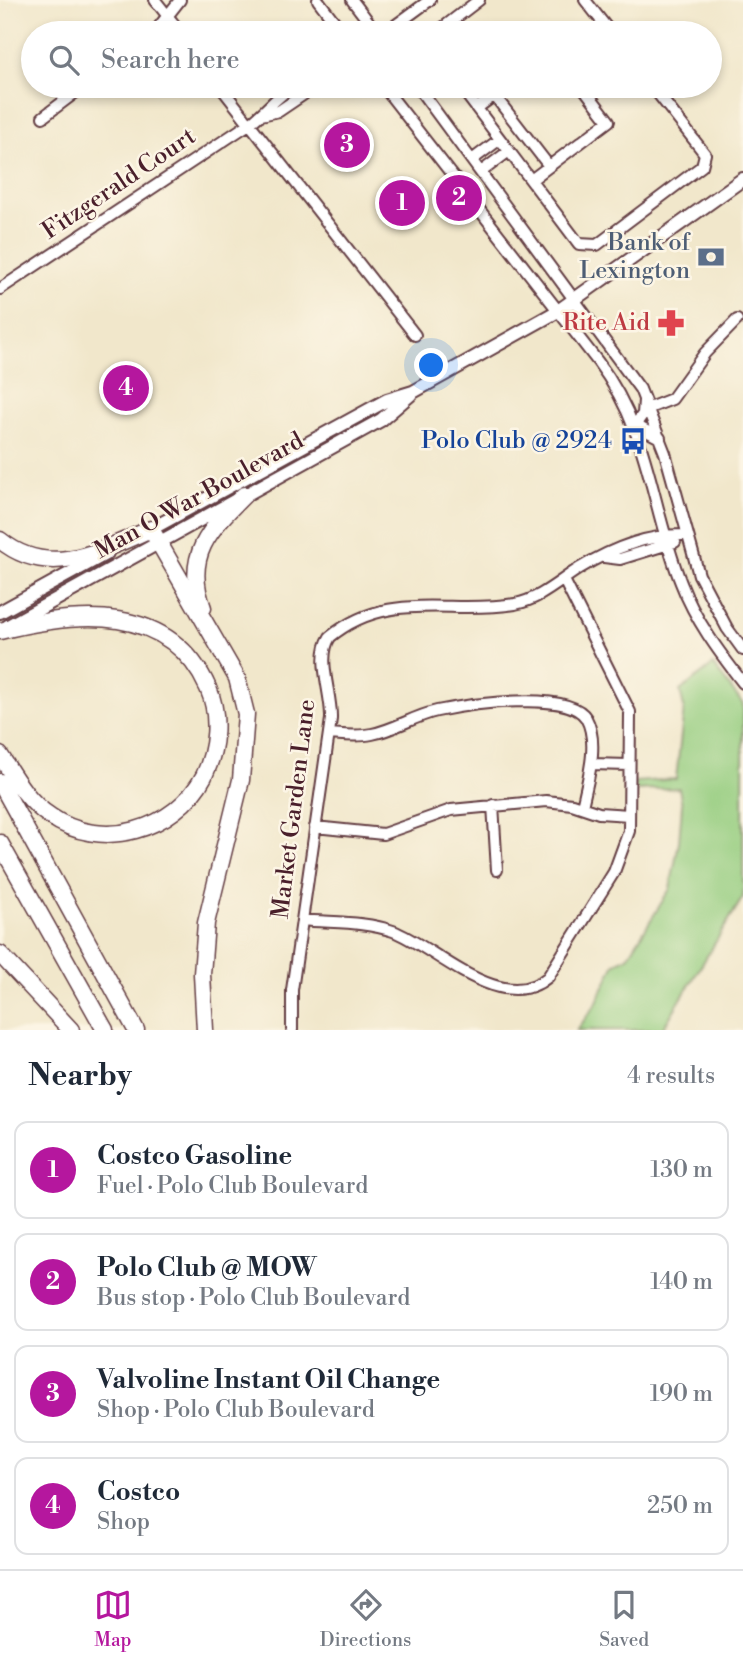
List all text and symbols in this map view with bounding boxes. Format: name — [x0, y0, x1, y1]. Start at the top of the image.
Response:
search box — [21, 21, 722, 98]
icon: search — [45, 41, 83, 79]
text: Search here — [101, 44, 240, 76]
pin: 3 — [324, 119, 370, 171]
street label: Fitzgerald Court — [37, 121, 202, 246]
pin: 2 — [436, 172, 482, 224]
pin: 1 — [379, 177, 425, 229]
place label: Bank of Lexington — [579, 228, 691, 286]
bank icon: Bank of Lexington — [696, 242, 726, 272]
place label: Rite Aid — [562, 308, 650, 338]
pharmacy icon: Rite Aid — [656, 308, 686, 338]
your location — [414, 348, 448, 382]
pin: 4 — [103, 362, 149, 414]
street label: Man O War Boulevard — [89, 426, 309, 566]
place label: Polo Club @ 2924 — [421, 426, 612, 456]
bus stop icon: Polo Club @ 2924 — [618, 426, 648, 456]
street label: Market Garden Lane — [266, 698, 322, 920]
text: Nearby — [28, 1057, 132, 1095]
text: 4 results — [627, 1062, 715, 1090]
text: Costco Gasoline — [97, 1140, 292, 1172]
text: 1 — [47, 1156, 59, 1184]
text: 130 m — [650, 1156, 713, 1184]
text: Fuel · Polo Club Boulevard — [97, 1172, 368, 1200]
text: Polo Club @ MOW — [97, 1252, 317, 1284]
text: 2 — [46, 1268, 60, 1296]
text: 140 m — [650, 1268, 713, 1296]
text: Bus stop · Polo Club Boulevard — [97, 1284, 410, 1312]
text: Valvoline Instant Oil Change — [97, 1364, 440, 1396]
text: 3 — [46, 1380, 60, 1408]
text: 190 m — [650, 1380, 713, 1408]
text: Shop · Polo Club Boulevard — [97, 1396, 375, 1424]
text: Costco — [97, 1476, 180, 1508]
text: 4 — [45, 1492, 61, 1520]
text: 250 m — [647, 1492, 713, 1520]
text: Shop — [97, 1508, 150, 1536]
tab: Map — [94, 1586, 132, 1652]
tab: Directions — [320, 1586, 411, 1652]
tab: Saved — [599, 1586, 649, 1652]

